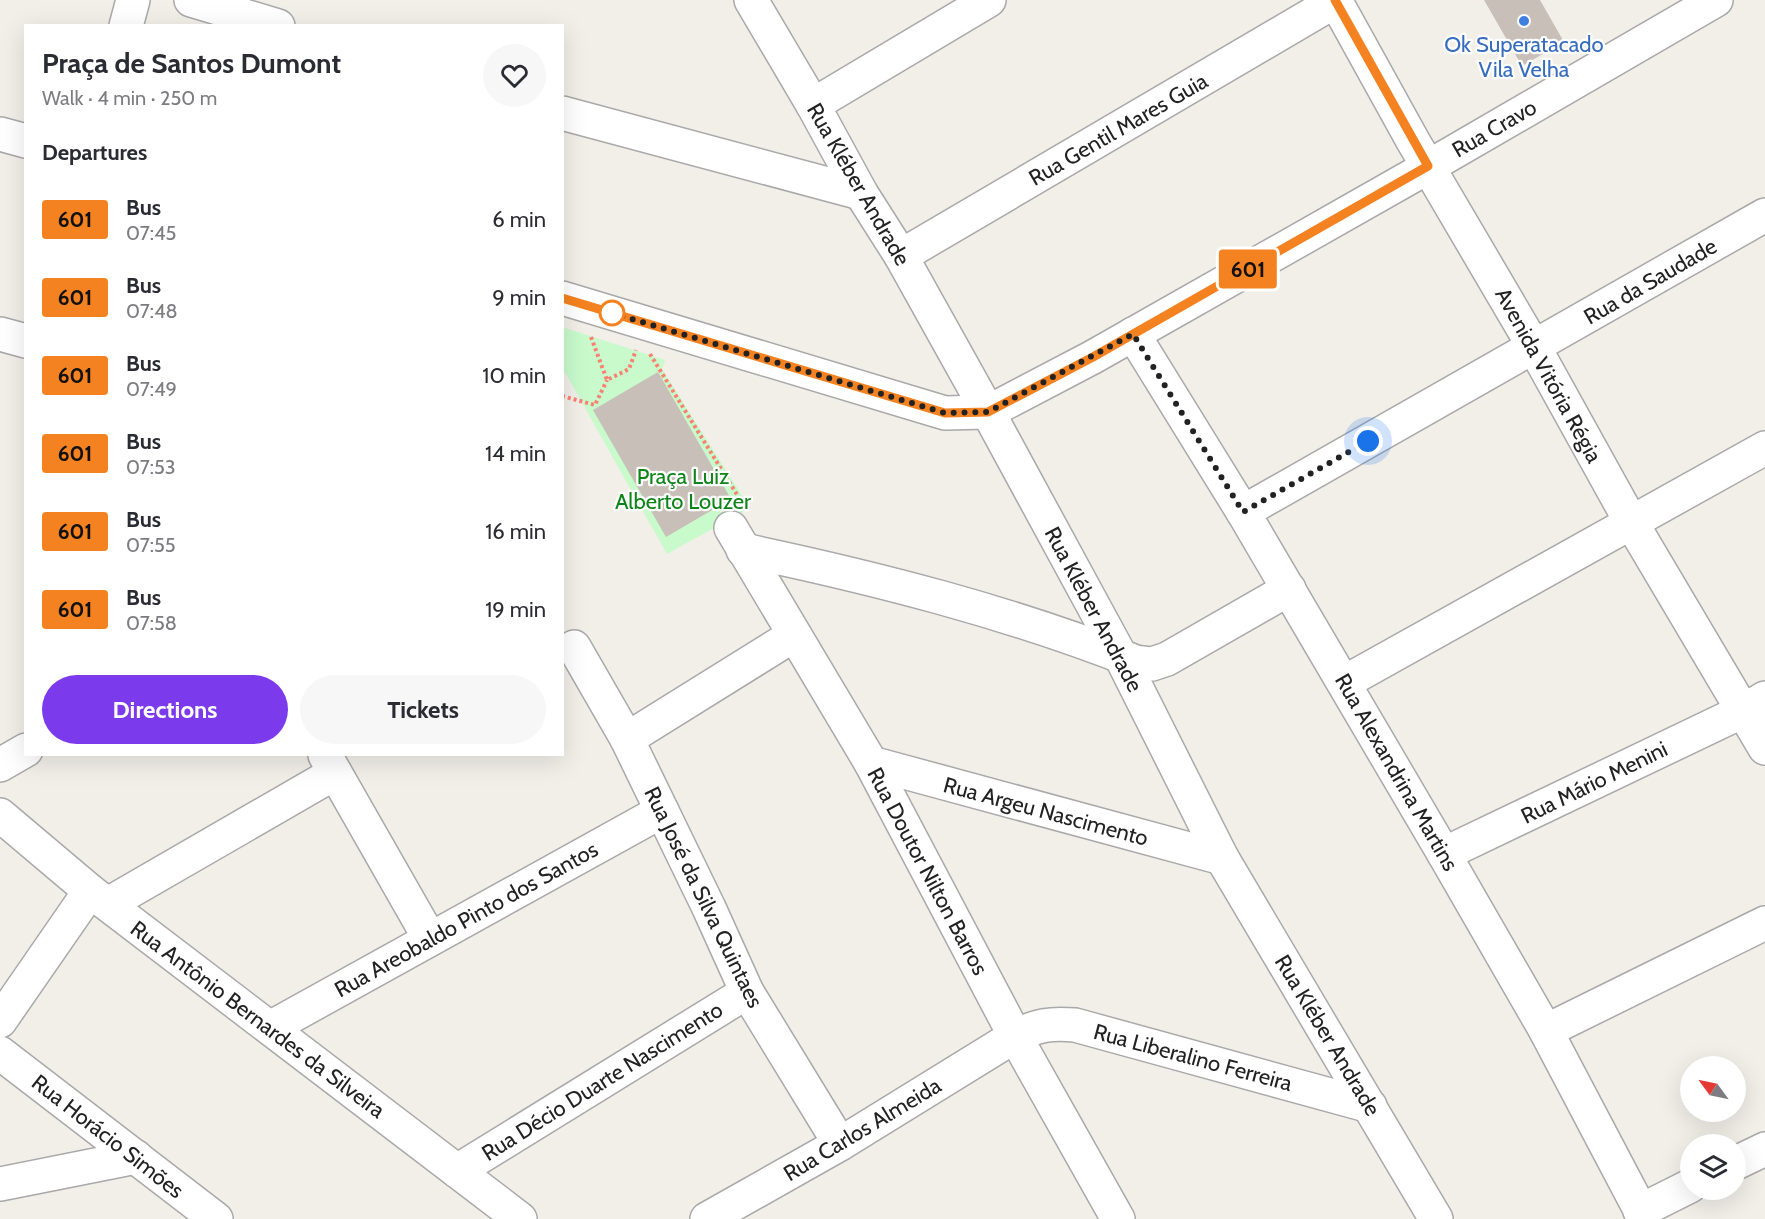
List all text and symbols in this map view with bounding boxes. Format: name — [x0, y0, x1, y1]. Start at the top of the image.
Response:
marker: Ok Superatacado Vila Velha — [1517, 14, 1531, 28]
place label: Ok Superatacado Vila Velha — [1444, 31, 1604, 83]
button: heart — [483, 44, 546, 107]
text: Praça de Santos Dumont — [42, 46, 341, 80]
street label: Rua Gentil Mares Guia — [1024, 67, 1213, 192]
text: Walk · 4 min · 250 m — [42, 86, 217, 110]
street label: Rua Cravo — [1447, 93, 1541, 163]
street label: Rua Kléber Andrade — [801, 98, 916, 270]
text: Departures — [42, 139, 147, 166]
text: Bus — [126, 194, 161, 221]
text: 6 min — [492, 206, 546, 233]
text: 601 — [58, 207, 92, 232]
text: 07:45 — [126, 221, 176, 245]
street label: Rua da Saudade — [1579, 233, 1721, 330]
line badge: 601 — [1214, 250, 1282, 288]
text: 601 — [1231, 257, 1265, 282]
text: Bus — [126, 272, 161, 299]
street label: Avenida Vitória Régia — [1489, 283, 1608, 468]
text: 9 min — [492, 284, 546, 311]
text: 601 — [58, 285, 92, 310]
text: 07:48 — [126, 299, 178, 323]
unlabelled marker — [599, 300, 625, 326]
text: Bus — [126, 350, 161, 377]
text: 10 min — [482, 362, 546, 389]
text: 601 — [58, 363, 92, 388]
text: 07:49 — [126, 377, 177, 401]
your location — [1353, 426, 1383, 456]
text: Bus — [126, 428, 161, 455]
text: 14 min — [485, 440, 546, 467]
text: 601 — [58, 441, 92, 466]
text: 07:53 — [126, 455, 176, 479]
park label: Praça Luiz Alberto Louzer — [615, 463, 751, 515]
text: Bus — [126, 506, 161, 533]
text: 16 min — [485, 518, 546, 545]
text: 601 — [58, 519, 92, 544]
street label: Rua Kléber Andrade — [1039, 522, 1148, 696]
text: 07:55 — [126, 533, 176, 557]
text: Bus — [126, 584, 161, 611]
text: 19 min — [485, 596, 546, 623]
text: 601 — [58, 597, 92, 622]
text: 07:58 — [126, 611, 177, 635]
street label: Rua Alexandrina Martins — [1329, 669, 1464, 876]
button: Directions — [42, 675, 288, 744]
button: Tickets — [300, 675, 546, 744]
street label: Rua Mário Menini — [1516, 735, 1672, 830]
street label: Rua Doutor Nilton Barros — [861, 763, 994, 980]
street label: Rua Argeu Nascimento — [941, 771, 1151, 852]
street label: Rua José da Silva Quintaes — [638, 782, 769, 1012]
street label: Rua Areobaldo Pinto dos Santos — [330, 836, 603, 1003]
street label: Rua Antônio Bernardes da Silveira — [125, 915, 391, 1124]
street label: Rua Kléber Andrade — [1269, 950, 1386, 1121]
street label: Rua Décio Duarte Nascimento — [477, 996, 728, 1167]
street label: Rua Liberalino Ferreira — [1091, 1018, 1296, 1097]
north arrow — [1680, 1056, 1746, 1122]
map controls — [1680, 1056, 1746, 1200]
street label: Rua Horácio Simões — [26, 1069, 189, 1204]
street label: Rua Carlos Almeida — [779, 1072, 946, 1187]
button: layers — [1680, 1134, 1746, 1200]

